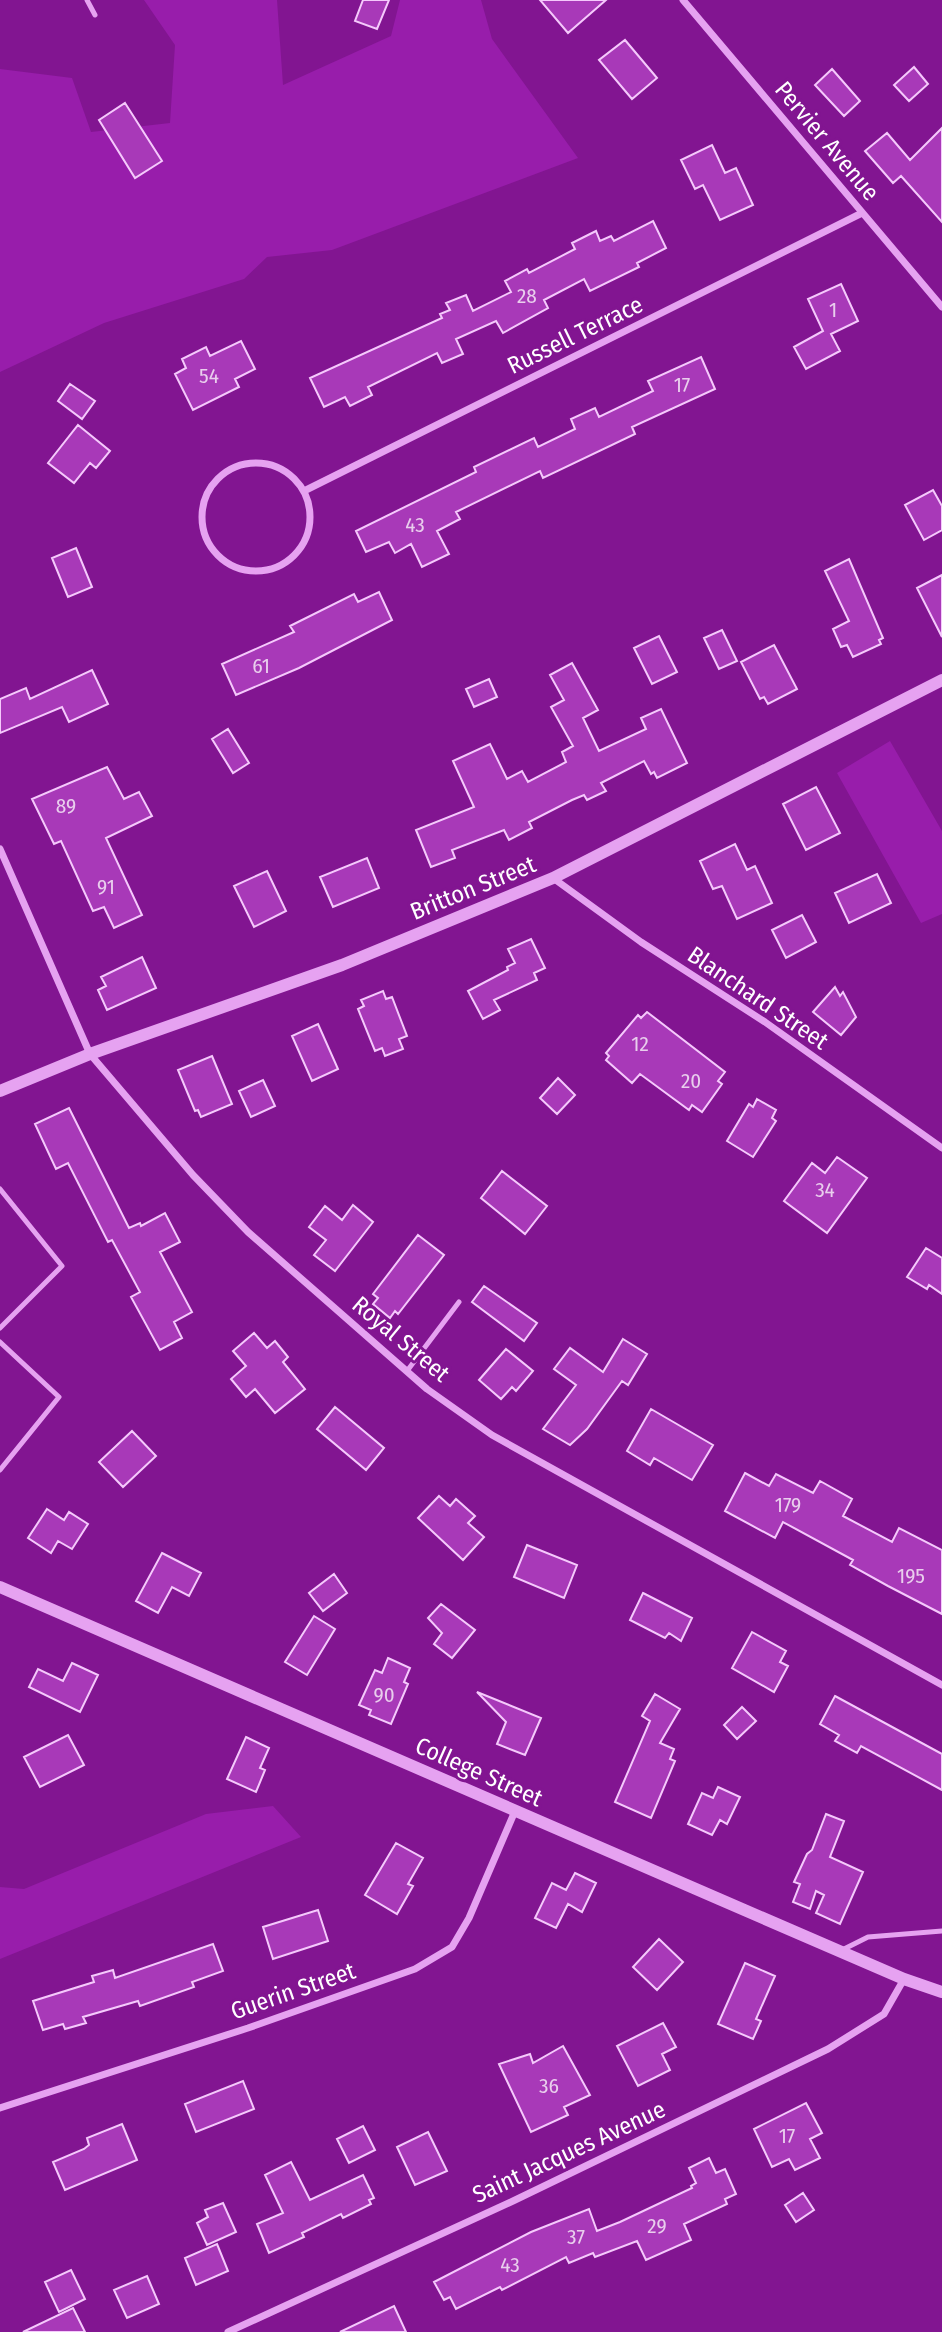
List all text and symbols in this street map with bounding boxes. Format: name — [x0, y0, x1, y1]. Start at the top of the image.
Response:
street label: Pervier Avenue — [769, 76, 885, 206]
house number: 28 — [517, 283, 537, 309]
street label: Russell Terrace — [503, 290, 647, 380]
house number: 1 — [829, 297, 837, 323]
house number: 54 — [199, 363, 219, 389]
house number: 17 — [674, 372, 690, 398]
house number: 43 — [405, 512, 425, 538]
house number: 61 — [252, 653, 270, 679]
house number: 89 — [56, 793, 76, 819]
street label: Britton Street — [406, 850, 540, 926]
house number: 91 — [97, 874, 115, 900]
street label: Blanchard Street — [682, 941, 834, 1055]
house number: 12 — [631, 1031, 649, 1057]
house number: 20 — [681, 1068, 701, 1094]
house number: 34 — [815, 1177, 835, 1203]
street label: Royal Street — [347, 1290, 455, 1388]
house number: 179 — [775, 1492, 801, 1518]
house number: 195 — [897, 1563, 925, 1589]
house number: 90 — [373, 1682, 395, 1708]
street label: College Street — [411, 1732, 547, 1813]
street label: Guerin Street — [227, 1957, 359, 2025]
house number: 36 — [539, 2073, 559, 2099]
street label: Saint Jacques Avenue — [468, 2095, 670, 2209]
house number: 17 — [779, 2123, 795, 2149]
house number: 29 — [647, 2213, 667, 2239]
house number: 37 — [567, 2224, 585, 2250]
house number: 43 — [500, 2252, 520, 2278]

